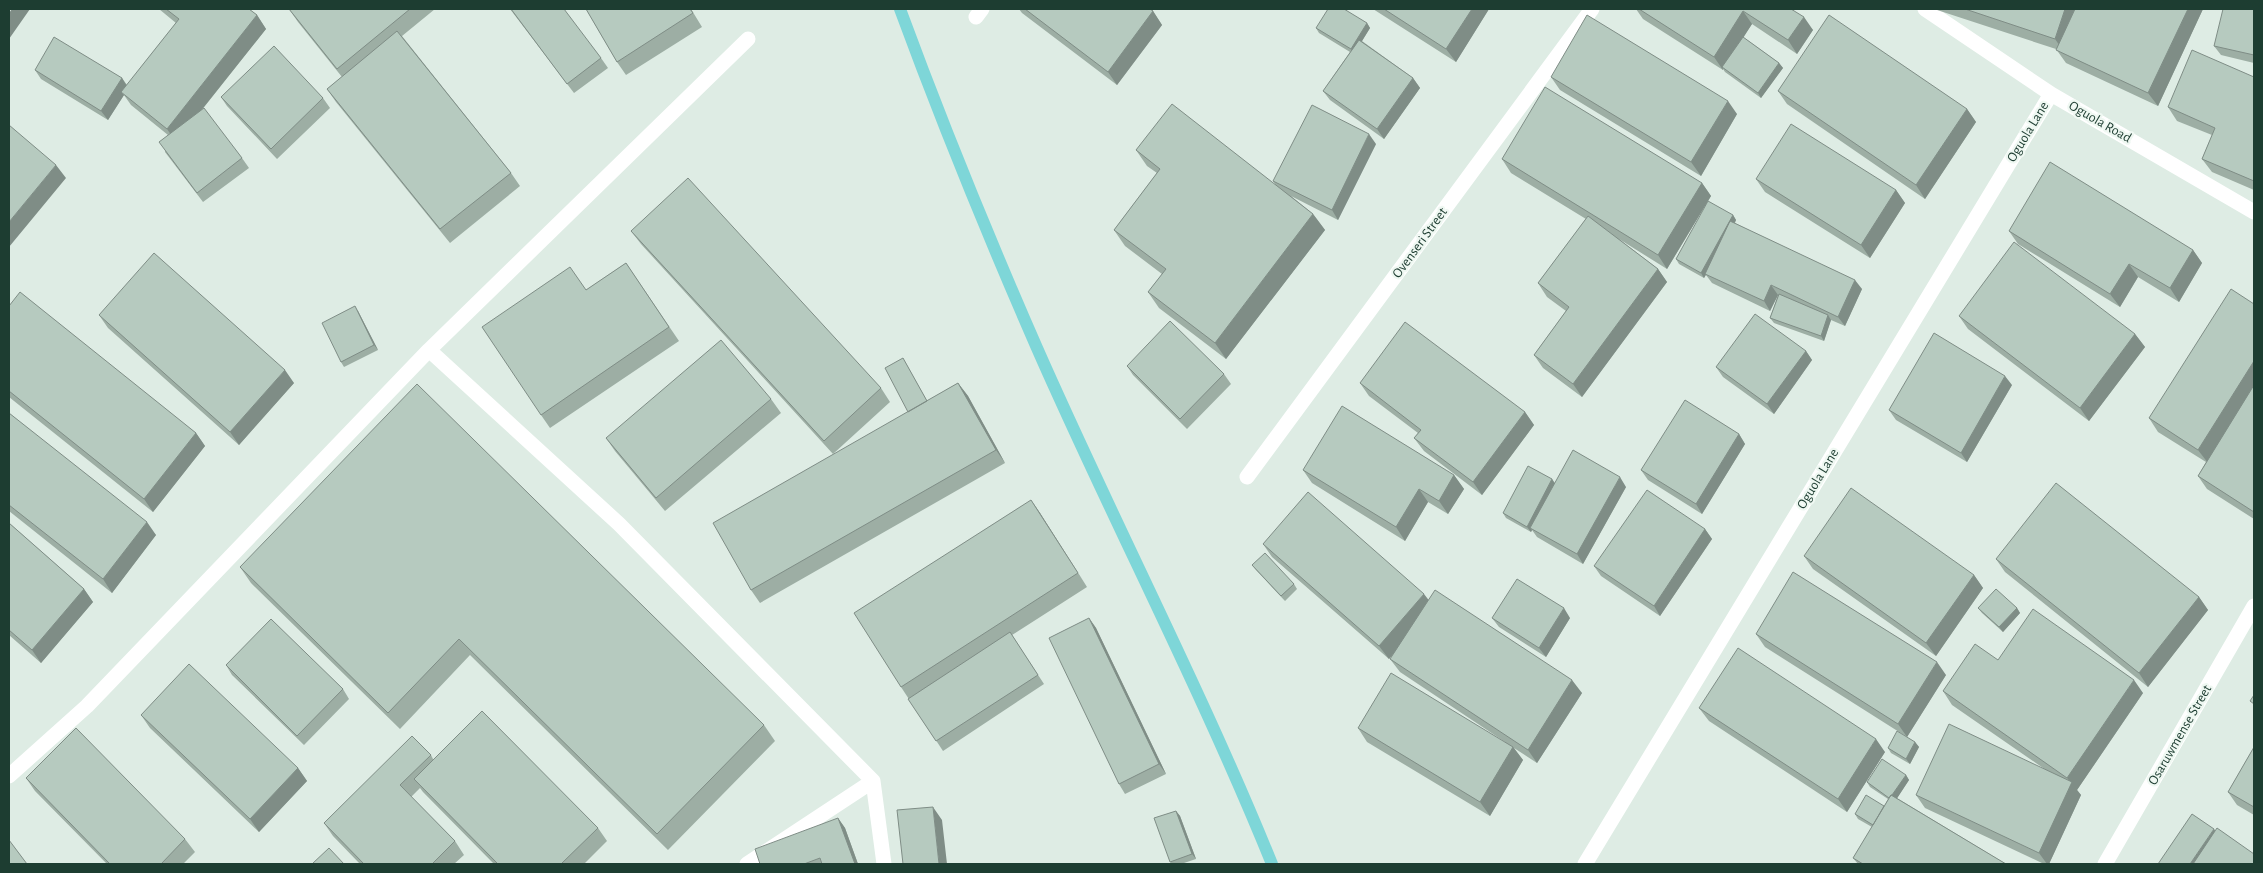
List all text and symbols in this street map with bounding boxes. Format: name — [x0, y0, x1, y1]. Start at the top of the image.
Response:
street label: Oguola Road — [2066, 98, 2134, 146]
street label: Oguola Lane — [2005, 99, 2051, 165]
street label: Ovenseri Street — [1390, 205, 1450, 281]
street label: Oguola Lane — [1795, 446, 1841, 512]
street label: Osaruwmense Street — [2146, 682, 2215, 787]

